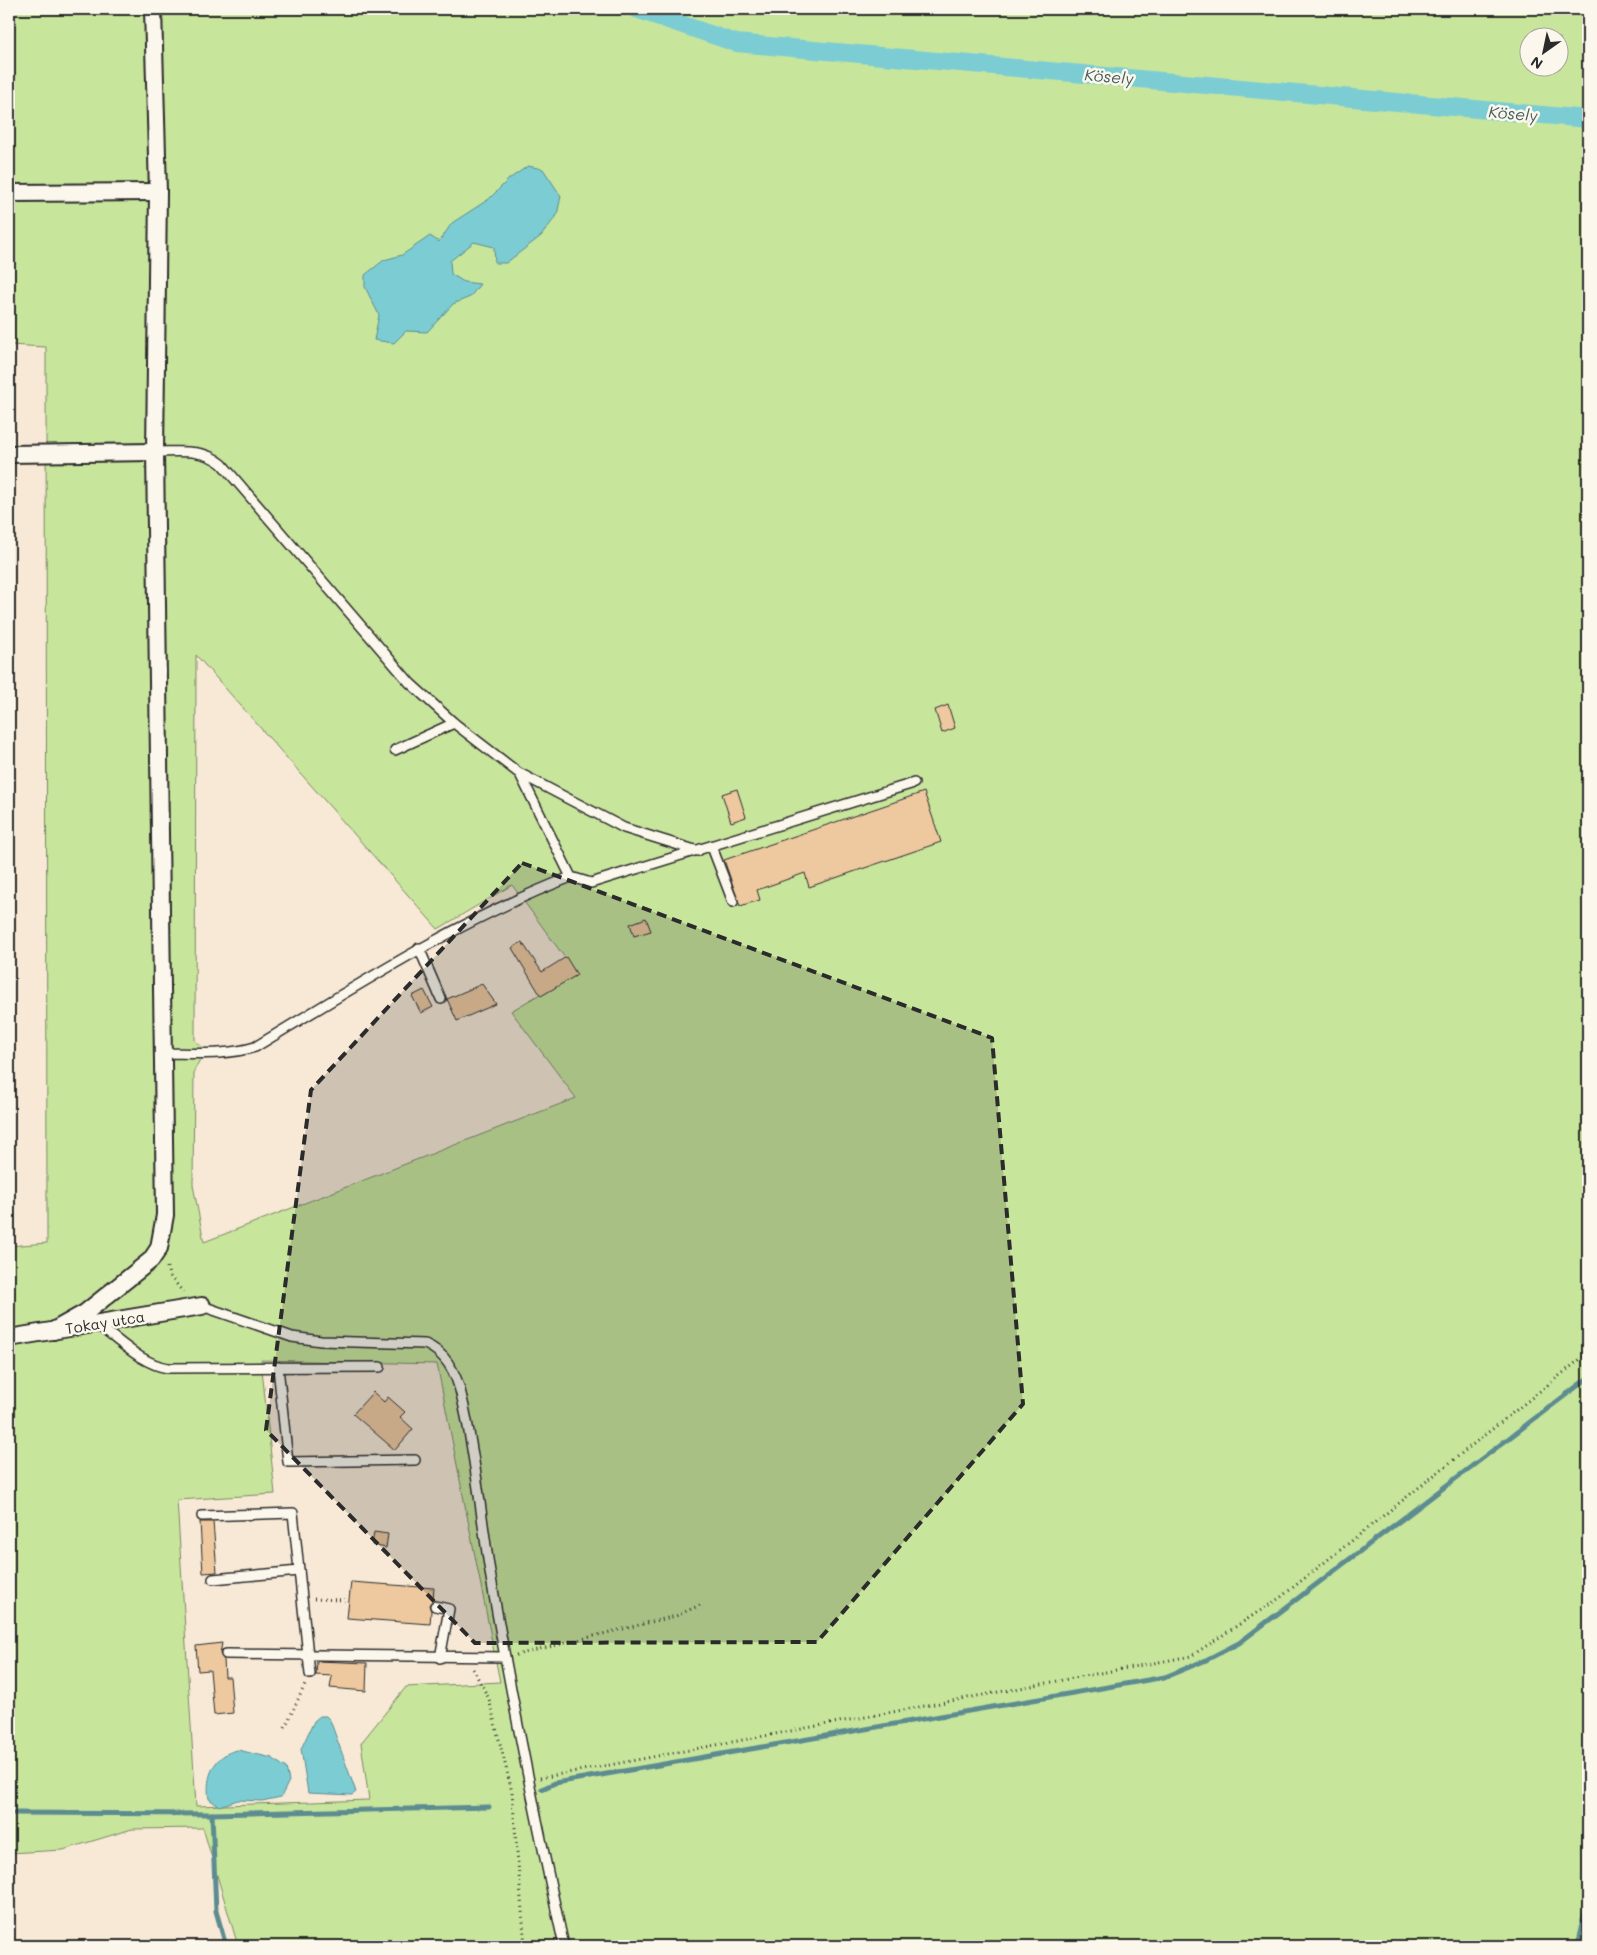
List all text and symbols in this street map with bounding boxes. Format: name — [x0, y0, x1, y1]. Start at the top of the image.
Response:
north arrow — [1520, 28, 1570, 78]
text: N — [1527, 52, 1546, 74]
water label: Kösely — [1084, 63, 1135, 89]
water label: Kösely — [1488, 100, 1539, 126]
street label: Tokay utca — [64, 1306, 146, 1338]

